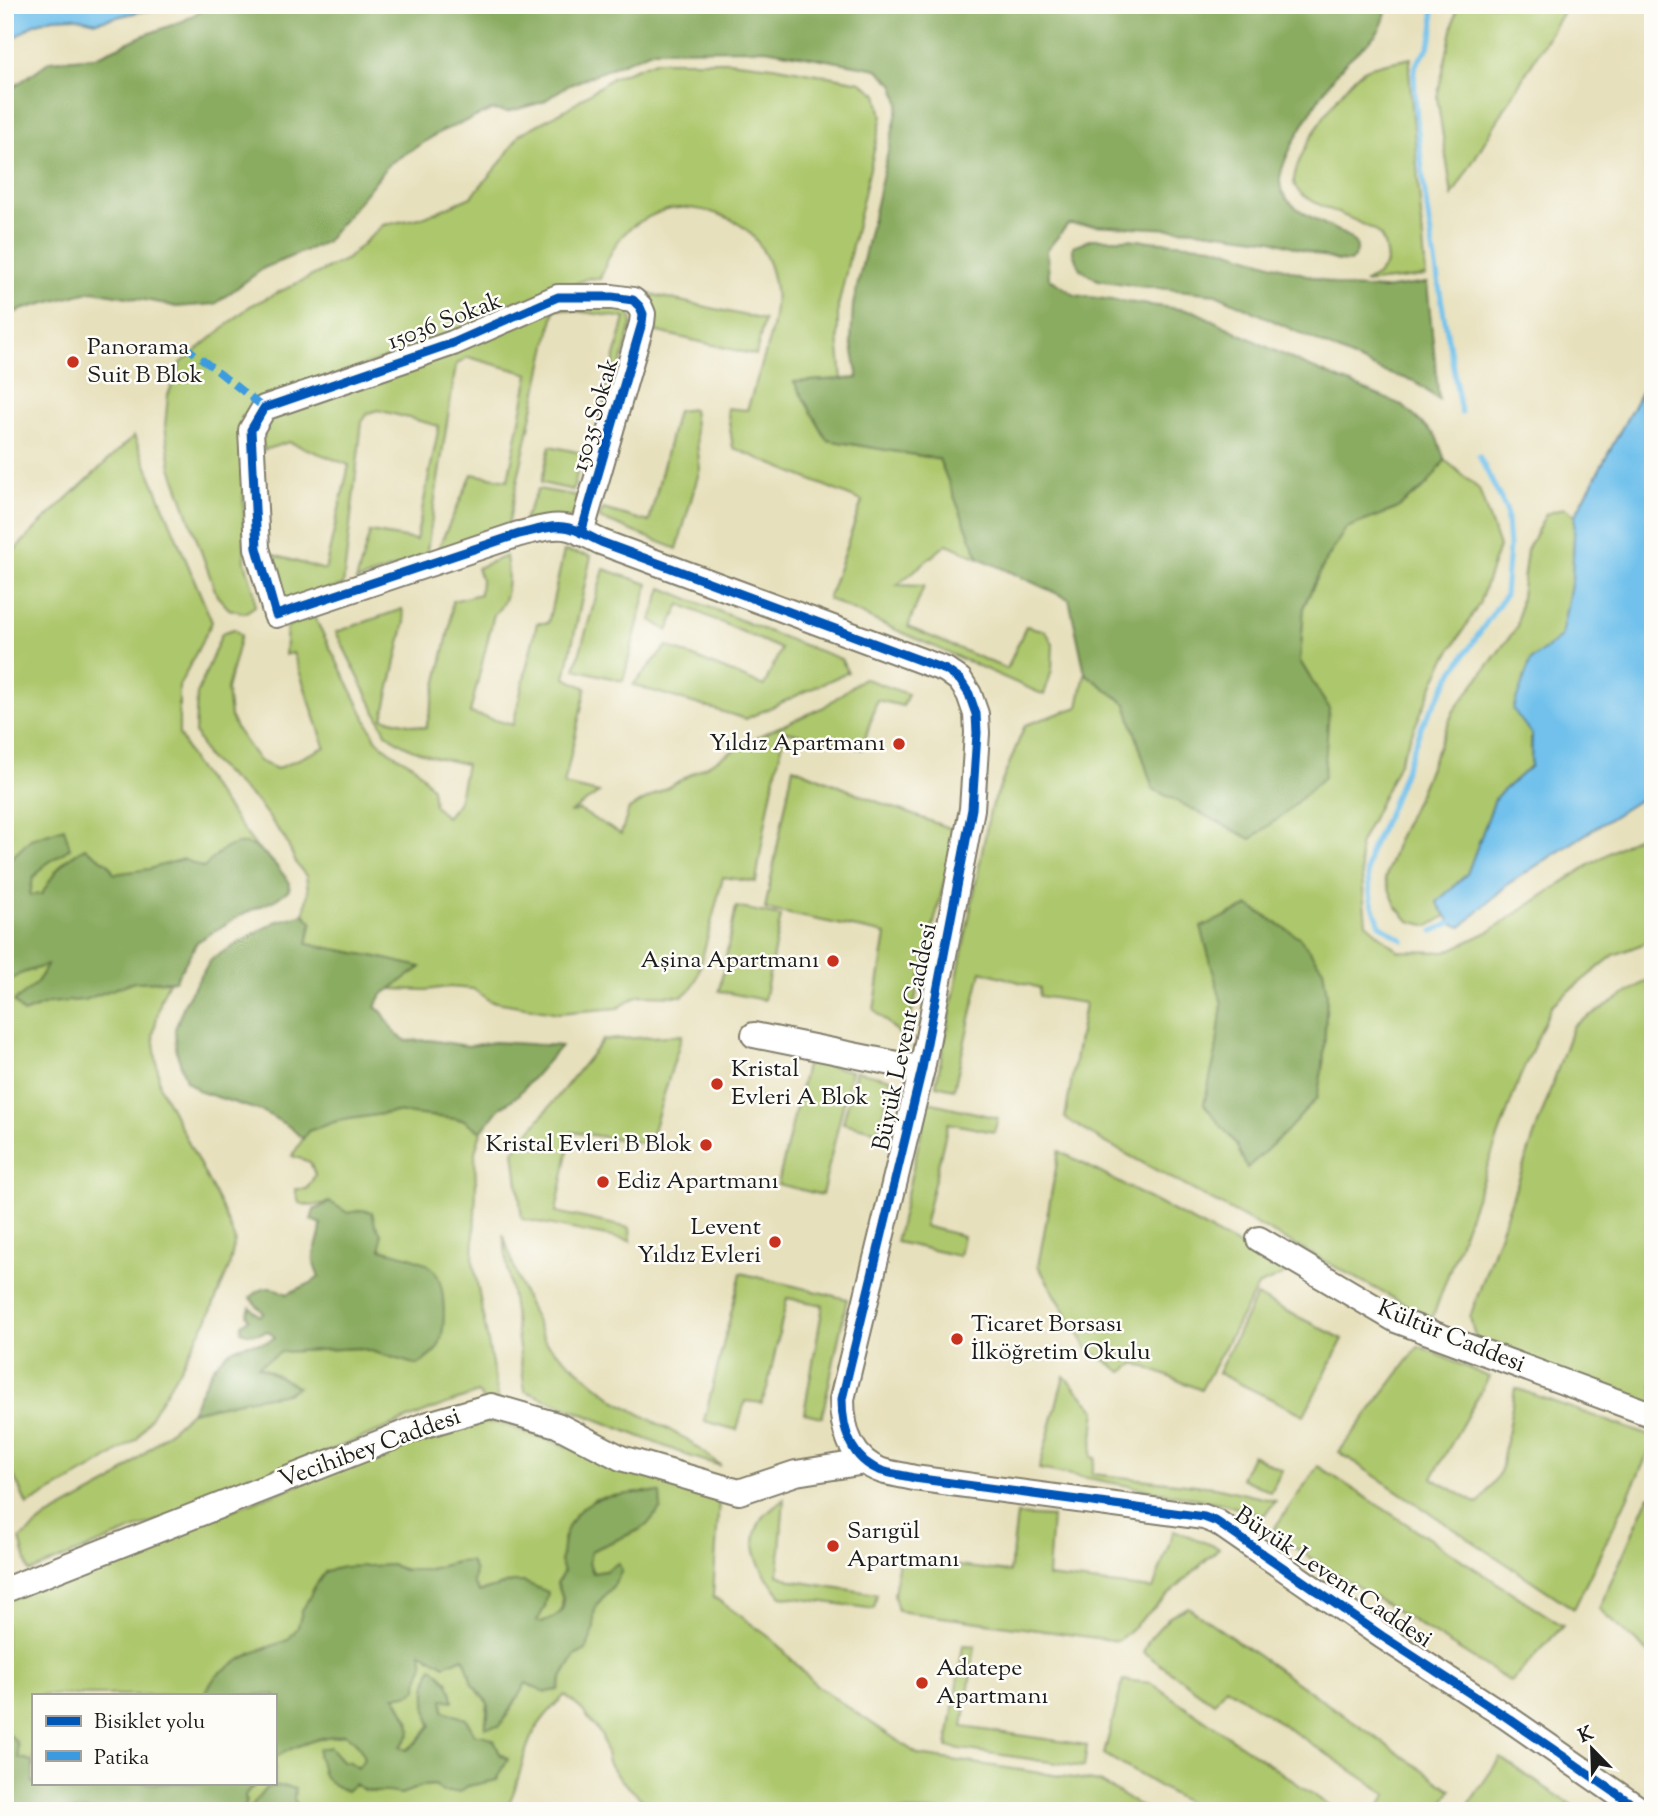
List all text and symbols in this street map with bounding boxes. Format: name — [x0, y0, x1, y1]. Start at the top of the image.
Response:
street label: 15036 Sokak — [383, 285, 507, 359]
place label: Panorama Suit B Blok — [87, 331, 203, 393]
marker: Panorama Suit B Blok — [65, 354, 81, 370]
street label: 15035 Sokak — [564, 354, 628, 476]
place label: Yıldız Apartmanı — [709, 727, 885, 761]
marker: Yıldız Apartmanı — [891, 736, 907, 752]
street label: Büyük Levent Caddesi — [865, 920, 947, 1154]
place label: Aşina Apartmanı — [640, 944, 819, 978]
marker: Aşina Apartmanı — [825, 953, 841, 969]
place label: Kristal Evleri A Blok — [731, 1053, 869, 1115]
marker: Kristal Evleri A Blok — [709, 1076, 725, 1092]
place label: Kristal Evleri B Blok — [486, 1128, 692, 1162]
marker: Kristal Evleri B Blok — [698, 1137, 714, 1153]
place label: Ediz Apartmanı — [617, 1165, 779, 1199]
marker: Ediz Apartmanı — [595, 1174, 611, 1190]
place label: Levent Yıldız Evleri — [637, 1211, 761, 1273]
marker: Levent Yıldız Evleri — [767, 1234, 783, 1250]
street label: Kültür Caddesi — [1372, 1292, 1530, 1382]
place label: Ticaret Borsası İlköğretim Okulu — [971, 1308, 1151, 1370]
marker: Ticaret Borsası İlköğretim Okulu — [949, 1331, 965, 1347]
street label: Vecihibey Caddesi — [274, 1400, 466, 1498]
street label: Büyük Levent Caddesi — [1227, 1499, 1439, 1657]
place label: Sarıgül Apartmanı — [847, 1515, 960, 1577]
marker: Sarıgül Apartmanı — [825, 1538, 841, 1554]
place label: Adatepe Apartmanı — [936, 1652, 1049, 1714]
marker: Adatepe Apartmanı — [914, 1675, 930, 1691]
legend — [32, 1694, 276, 1784]
text: Bisiklet yolu — [94, 1708, 205, 1738]
north arrow — [1556, 1714, 1626, 1784]
text: K — [1575, 1720, 1598, 1751]
text: Patika — [94, 1744, 150, 1774]

